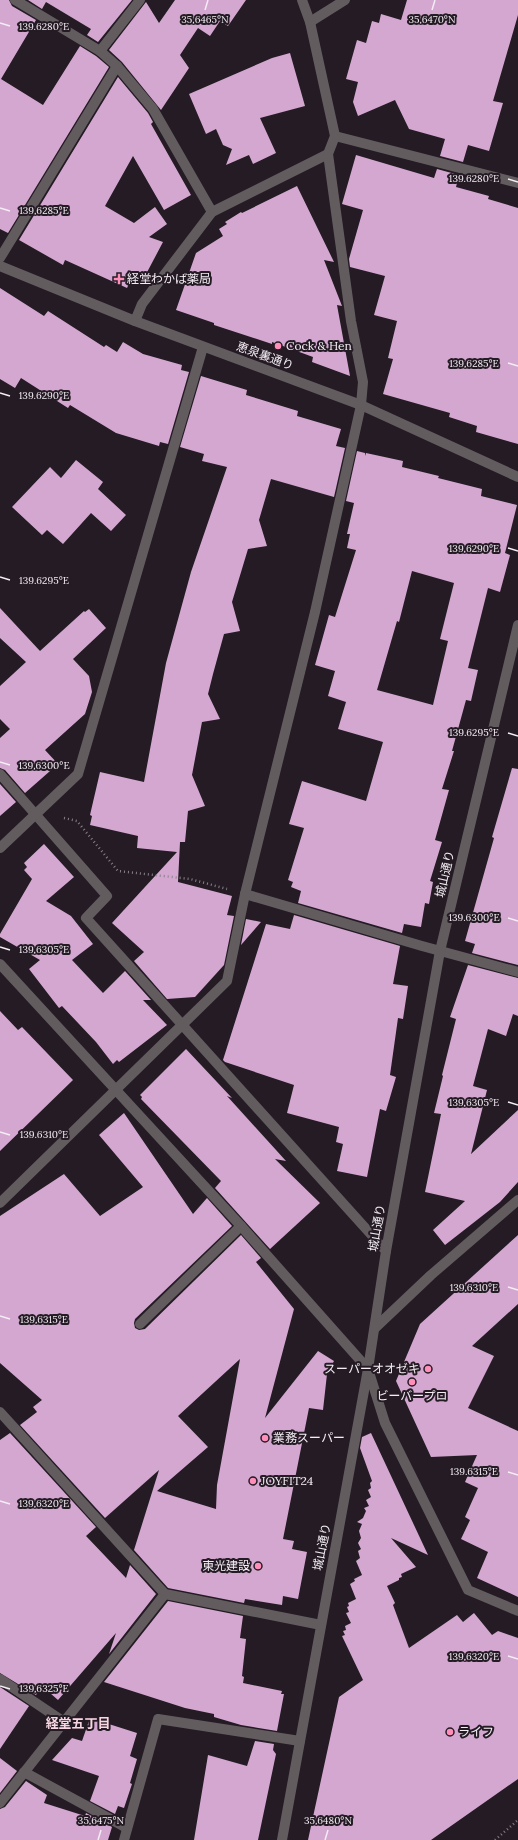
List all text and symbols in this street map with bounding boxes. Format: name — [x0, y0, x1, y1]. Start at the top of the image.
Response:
text: 35.6465°N — [181, 13, 229, 26]
text: 35.6470°N — [408, 13, 456, 26]
text: 139.6280°E — [19, 20, 69, 33]
text: 139.6280°E — [449, 172, 499, 185]
text: 139.6285°E — [19, 204, 69, 217]
place label: 経堂わかば薬局 — [127, 271, 211, 286]
marker: 経堂わかば薬局 — [114, 274, 124, 284]
street label: 恵泉裏通り — [234, 338, 296, 373]
place label: Cock & Hen — [286, 338, 352, 353]
marker: Cock & Hen — [273, 341, 283, 351]
text: 139.6285°E — [449, 357, 499, 370]
text: 139.6290°E — [19, 389, 69, 402]
text: 139.6290°E — [449, 542, 499, 555]
text: 139.6295°E — [19, 574, 69, 587]
text: 139.6295°E — [449, 726, 499, 739]
text: 139.6300°E — [18, 759, 70, 772]
street label: 城山通り — [432, 849, 457, 899]
text: 139.6300°E — [448, 911, 500, 924]
text: 139.6305°E — [19, 943, 69, 956]
text: 139.6305°E — [449, 1096, 499, 1109]
text: 139.6310°E — [20, 1128, 68, 1141]
street label: 城山通り — [365, 1203, 388, 1253]
text: 139.6310°E — [450, 1281, 498, 1294]
text: 139.6315°E — [20, 1313, 68, 1326]
place label: スーパーオオゼキ — [324, 1361, 420, 1376]
marker: スーパーオオゼキ — [423, 1364, 433, 1374]
marker: ビーバープロ — [407, 1377, 417, 1387]
place label: ビーバープロ — [376, 1388, 448, 1403]
place label: 業務スーパー — [273, 1430, 345, 1445]
marker: 業務スーパー — [260, 1433, 270, 1443]
text: 139.6315°E — [450, 1465, 498, 1478]
place label: JOYFIT24 — [260, 1473, 314, 1488]
marker: JOYFIT24 — [248, 1476, 258, 1486]
text: 139.6320°E — [19, 1497, 69, 1510]
street label: 城山通り — [310, 1522, 333, 1572]
place label: 東光建設 — [202, 1558, 250, 1573]
marker: 東光建設 — [253, 1561, 263, 1571]
text: 139.6320°E — [449, 1650, 499, 1663]
text: 139.6325°E — [19, 1682, 69, 1695]
district label: 経堂五丁目 — [45, 1715, 111, 1732]
place label: ライフ — [458, 1724, 494, 1739]
marker: ライフ — [445, 1727, 455, 1737]
text: 35.6475°N — [78, 1814, 125, 1827]
text: 35.6480°N — [304, 1814, 352, 1827]

